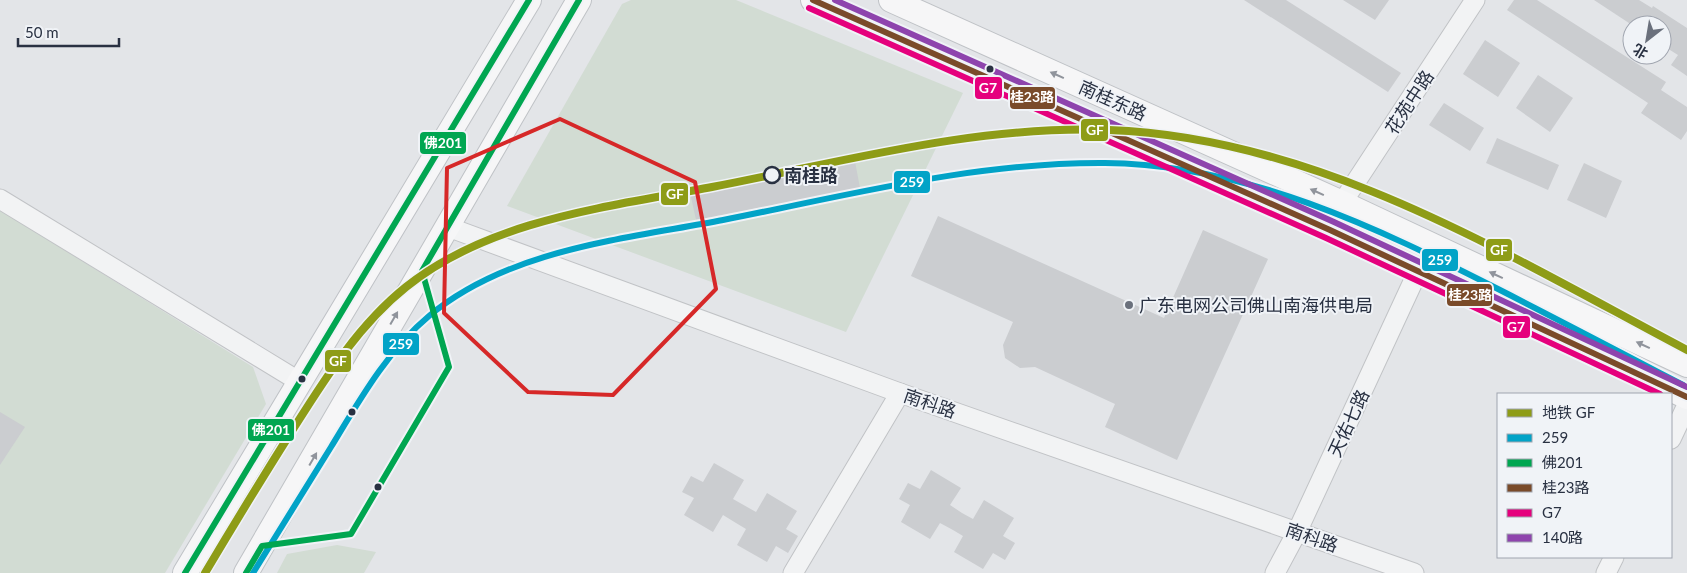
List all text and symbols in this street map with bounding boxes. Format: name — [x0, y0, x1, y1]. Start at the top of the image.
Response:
scale bar — [18, 15, 119, 47]
north arrow — [1622, 15, 1672, 65]
text: 50 m — [25, 23, 59, 41]
text: 北 — [1630, 41, 1650, 62]
unlabelled marker — [985, 64, 995, 74]
street label: 花苑中路 — [1380, 66, 1438, 138]
one-way arrow — [1050, 70, 1064, 78]
street label: 南桂东路 — [1076, 75, 1150, 125]
line badge: G7 — [974, 76, 1003, 100]
text: G7 — [979, 79, 997, 96]
line badge: 桂23路 — [1009, 86, 1056, 110]
text: 桂23路 — [1010, 88, 1054, 105]
line badge: GF — [1080, 118, 1109, 142]
text: GF — [1086, 121, 1104, 138]
line badge: 佛201 — [419, 131, 467, 155]
text: 佛201 — [424, 134, 462, 151]
place label: 南桂路 — [784, 164, 838, 186]
marker: 南桂路 — [763, 166, 781, 184]
line badge: 259 — [893, 170, 931, 194]
text: 259 — [900, 173, 924, 190]
line badge: GF — [660, 182, 689, 206]
text: GF — [666, 185, 684, 202]
one-way arrow — [1310, 187, 1324, 195]
line badge: GF — [1485, 238, 1513, 262]
text: GF — [1490, 241, 1508, 258]
line badge: 259 — [1421, 248, 1459, 272]
text: 259 — [1428, 251, 1452, 268]
one-way arrow — [1489, 271, 1503, 279]
line badge: 桂23路 — [1446, 283, 1493, 307]
text: 桂23路 — [1448, 286, 1492, 303]
place label: 广东电网公司佛山南海供电局 — [1139, 294, 1373, 316]
marker: 广东电网公司佛山南海供电局 — [1123, 299, 1135, 311]
one-way arrow — [390, 312, 399, 325]
line badge: G7 — [1502, 315, 1531, 339]
text: G7 — [1507, 318, 1525, 335]
line badge: 259 — [382, 332, 420, 356]
text: 259 — [389, 335, 413, 352]
one-way arrow — [1636, 340, 1650, 348]
line badge: GF — [324, 349, 352, 373]
text: GF — [329, 352, 347, 369]
unlabelled marker — [297, 374, 307, 384]
street label: 南科路 — [901, 384, 959, 422]
street label: 天佑七路 — [1323, 386, 1373, 460]
legend — [1497, 393, 1672, 558]
text: 地铁 GF — [1542, 403, 1595, 421]
unlabelled marker — [347, 407, 357, 417]
line badge: 佛201 — [247, 418, 295, 442]
text: 佛201 — [252, 421, 290, 438]
text: 259 — [1542, 428, 1568, 446]
one-way arrow — [308, 452, 317, 465]
text: 佛201 — [1542, 453, 1583, 471]
text: 桂23路 — [1542, 478, 1589, 496]
unlabelled marker — [373, 482, 383, 492]
text: G7 — [1542, 503, 1562, 521]
street label: 南科路 — [1283, 518, 1341, 556]
text: 140路 — [1542, 528, 1583, 546]

